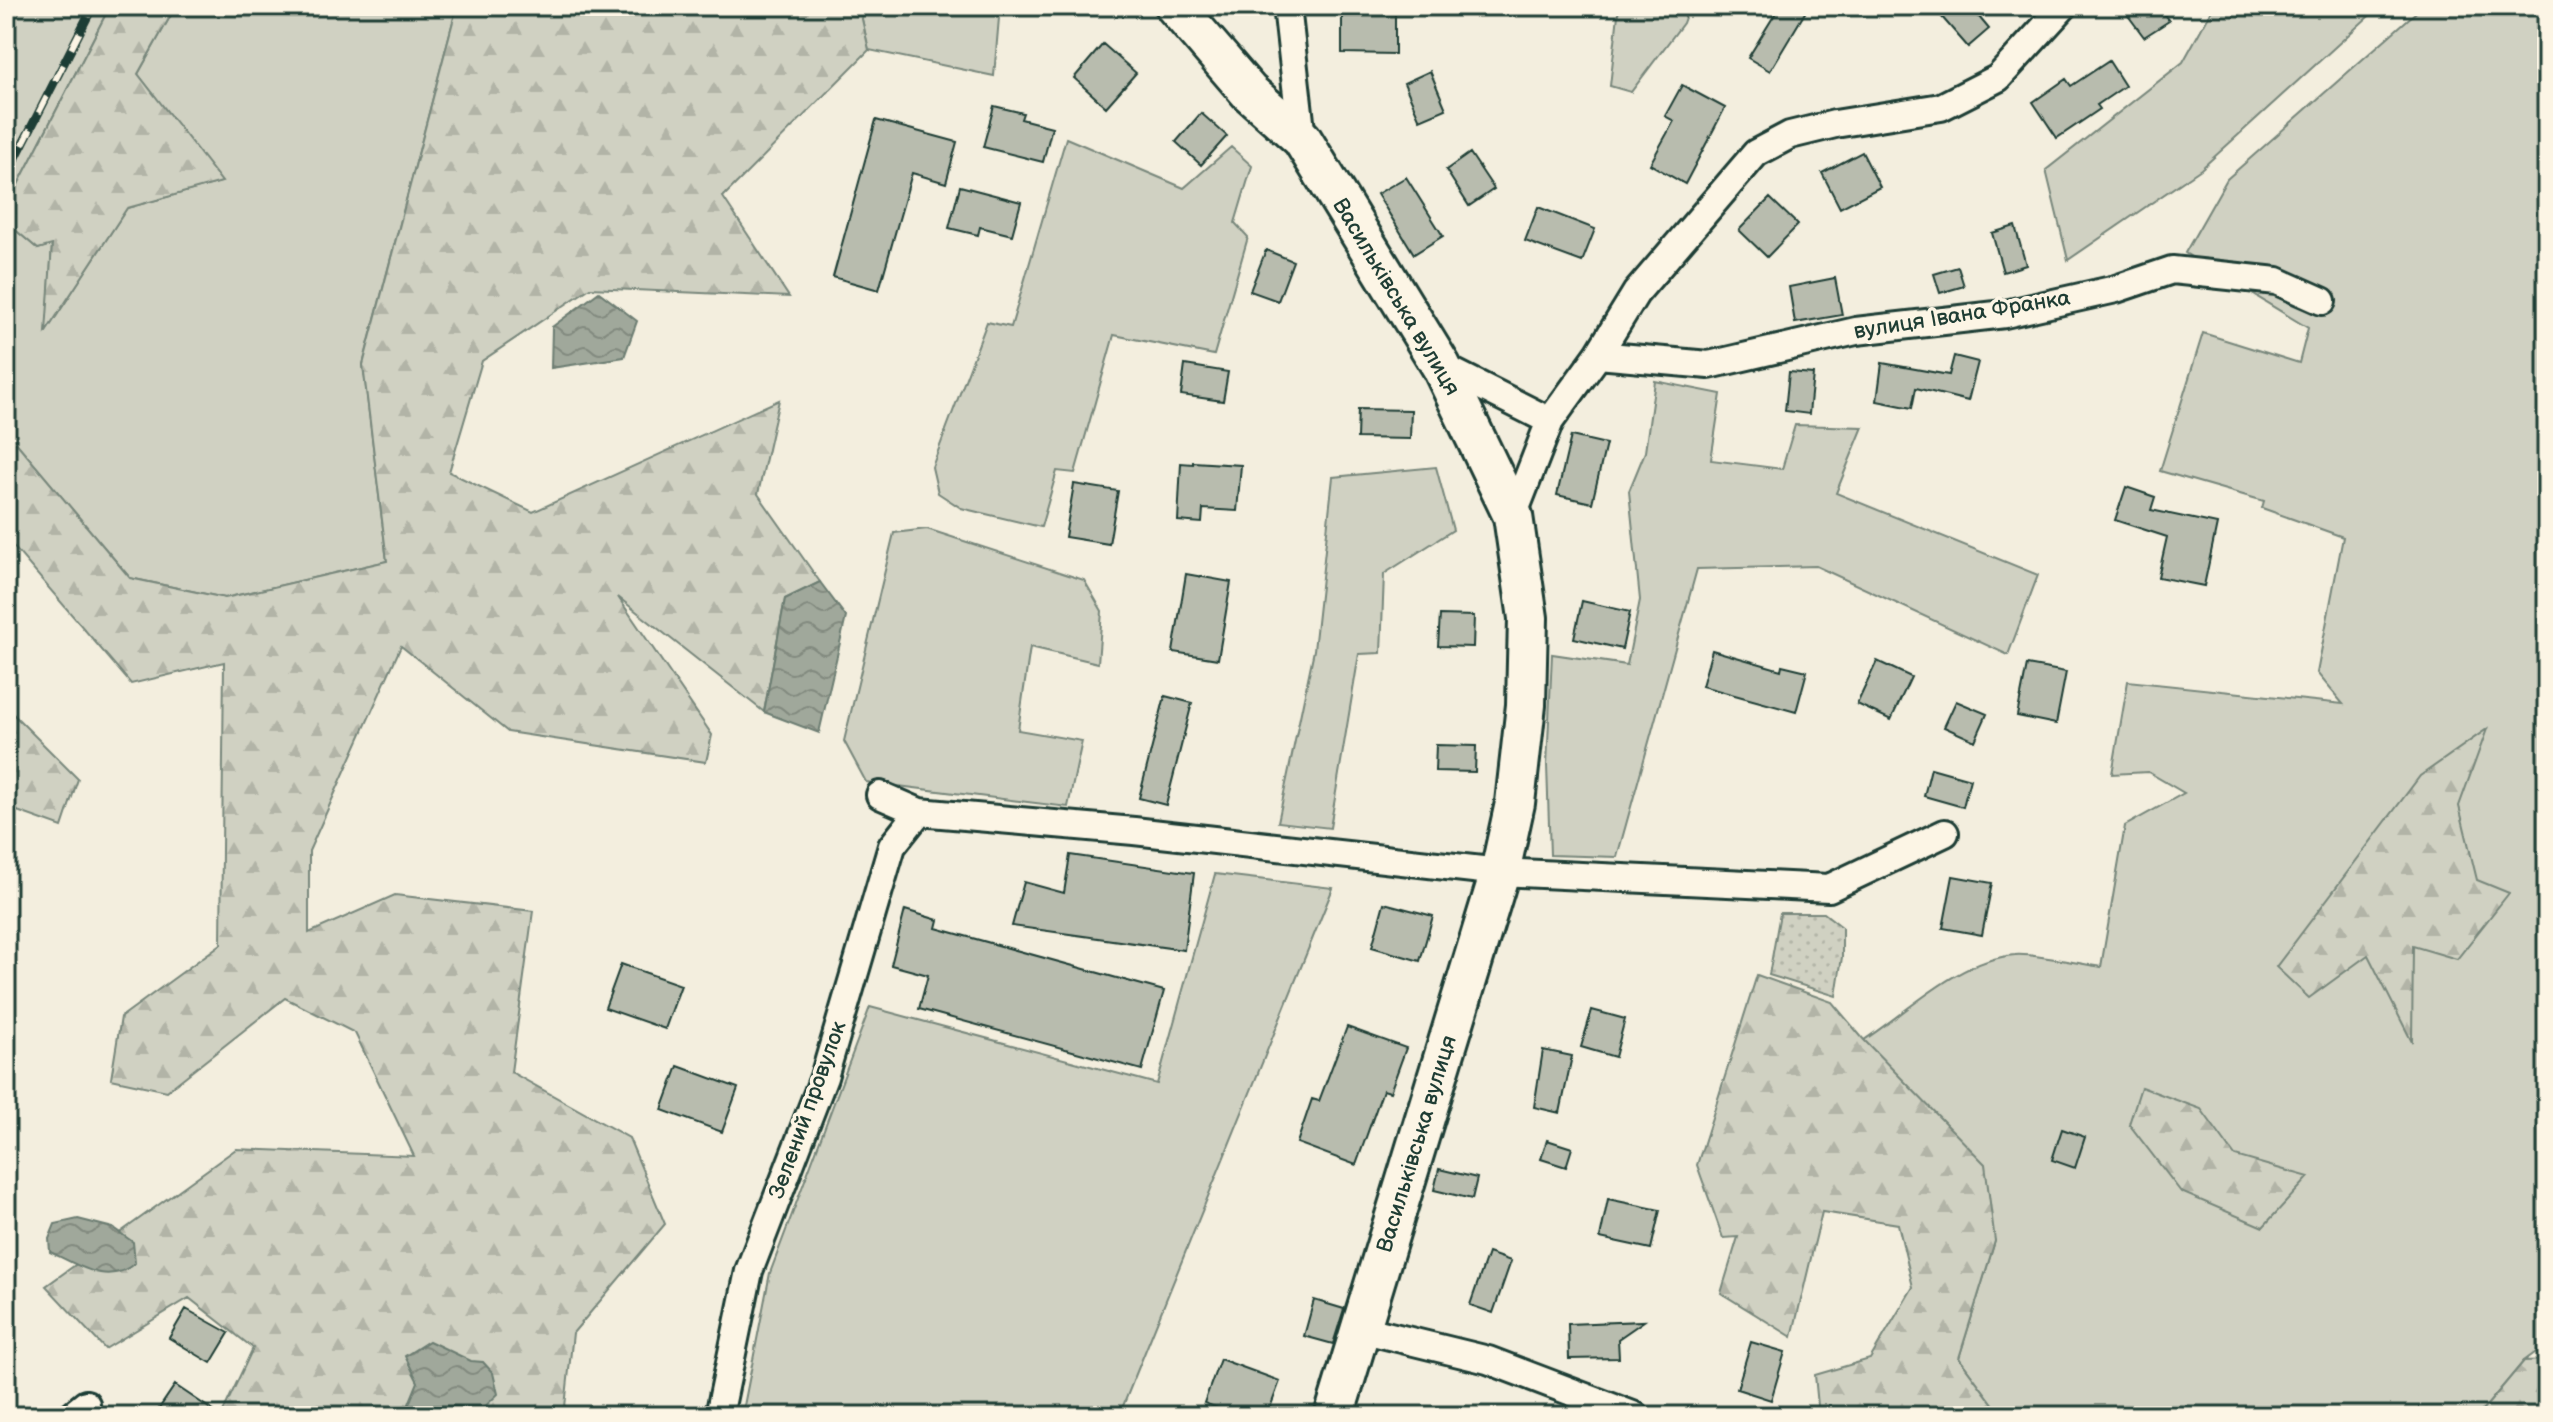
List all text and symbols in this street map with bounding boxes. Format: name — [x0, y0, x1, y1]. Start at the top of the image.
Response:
street label: Васильківська вулиця — [1326, 193, 1466, 401]
street label: вулиця Івана Франка — [1852, 285, 2072, 345]
street label: Зелений провулок — [763, 1017, 853, 1203]
street label: Васильківська вулиця — [1371, 1032, 1463, 1256]

